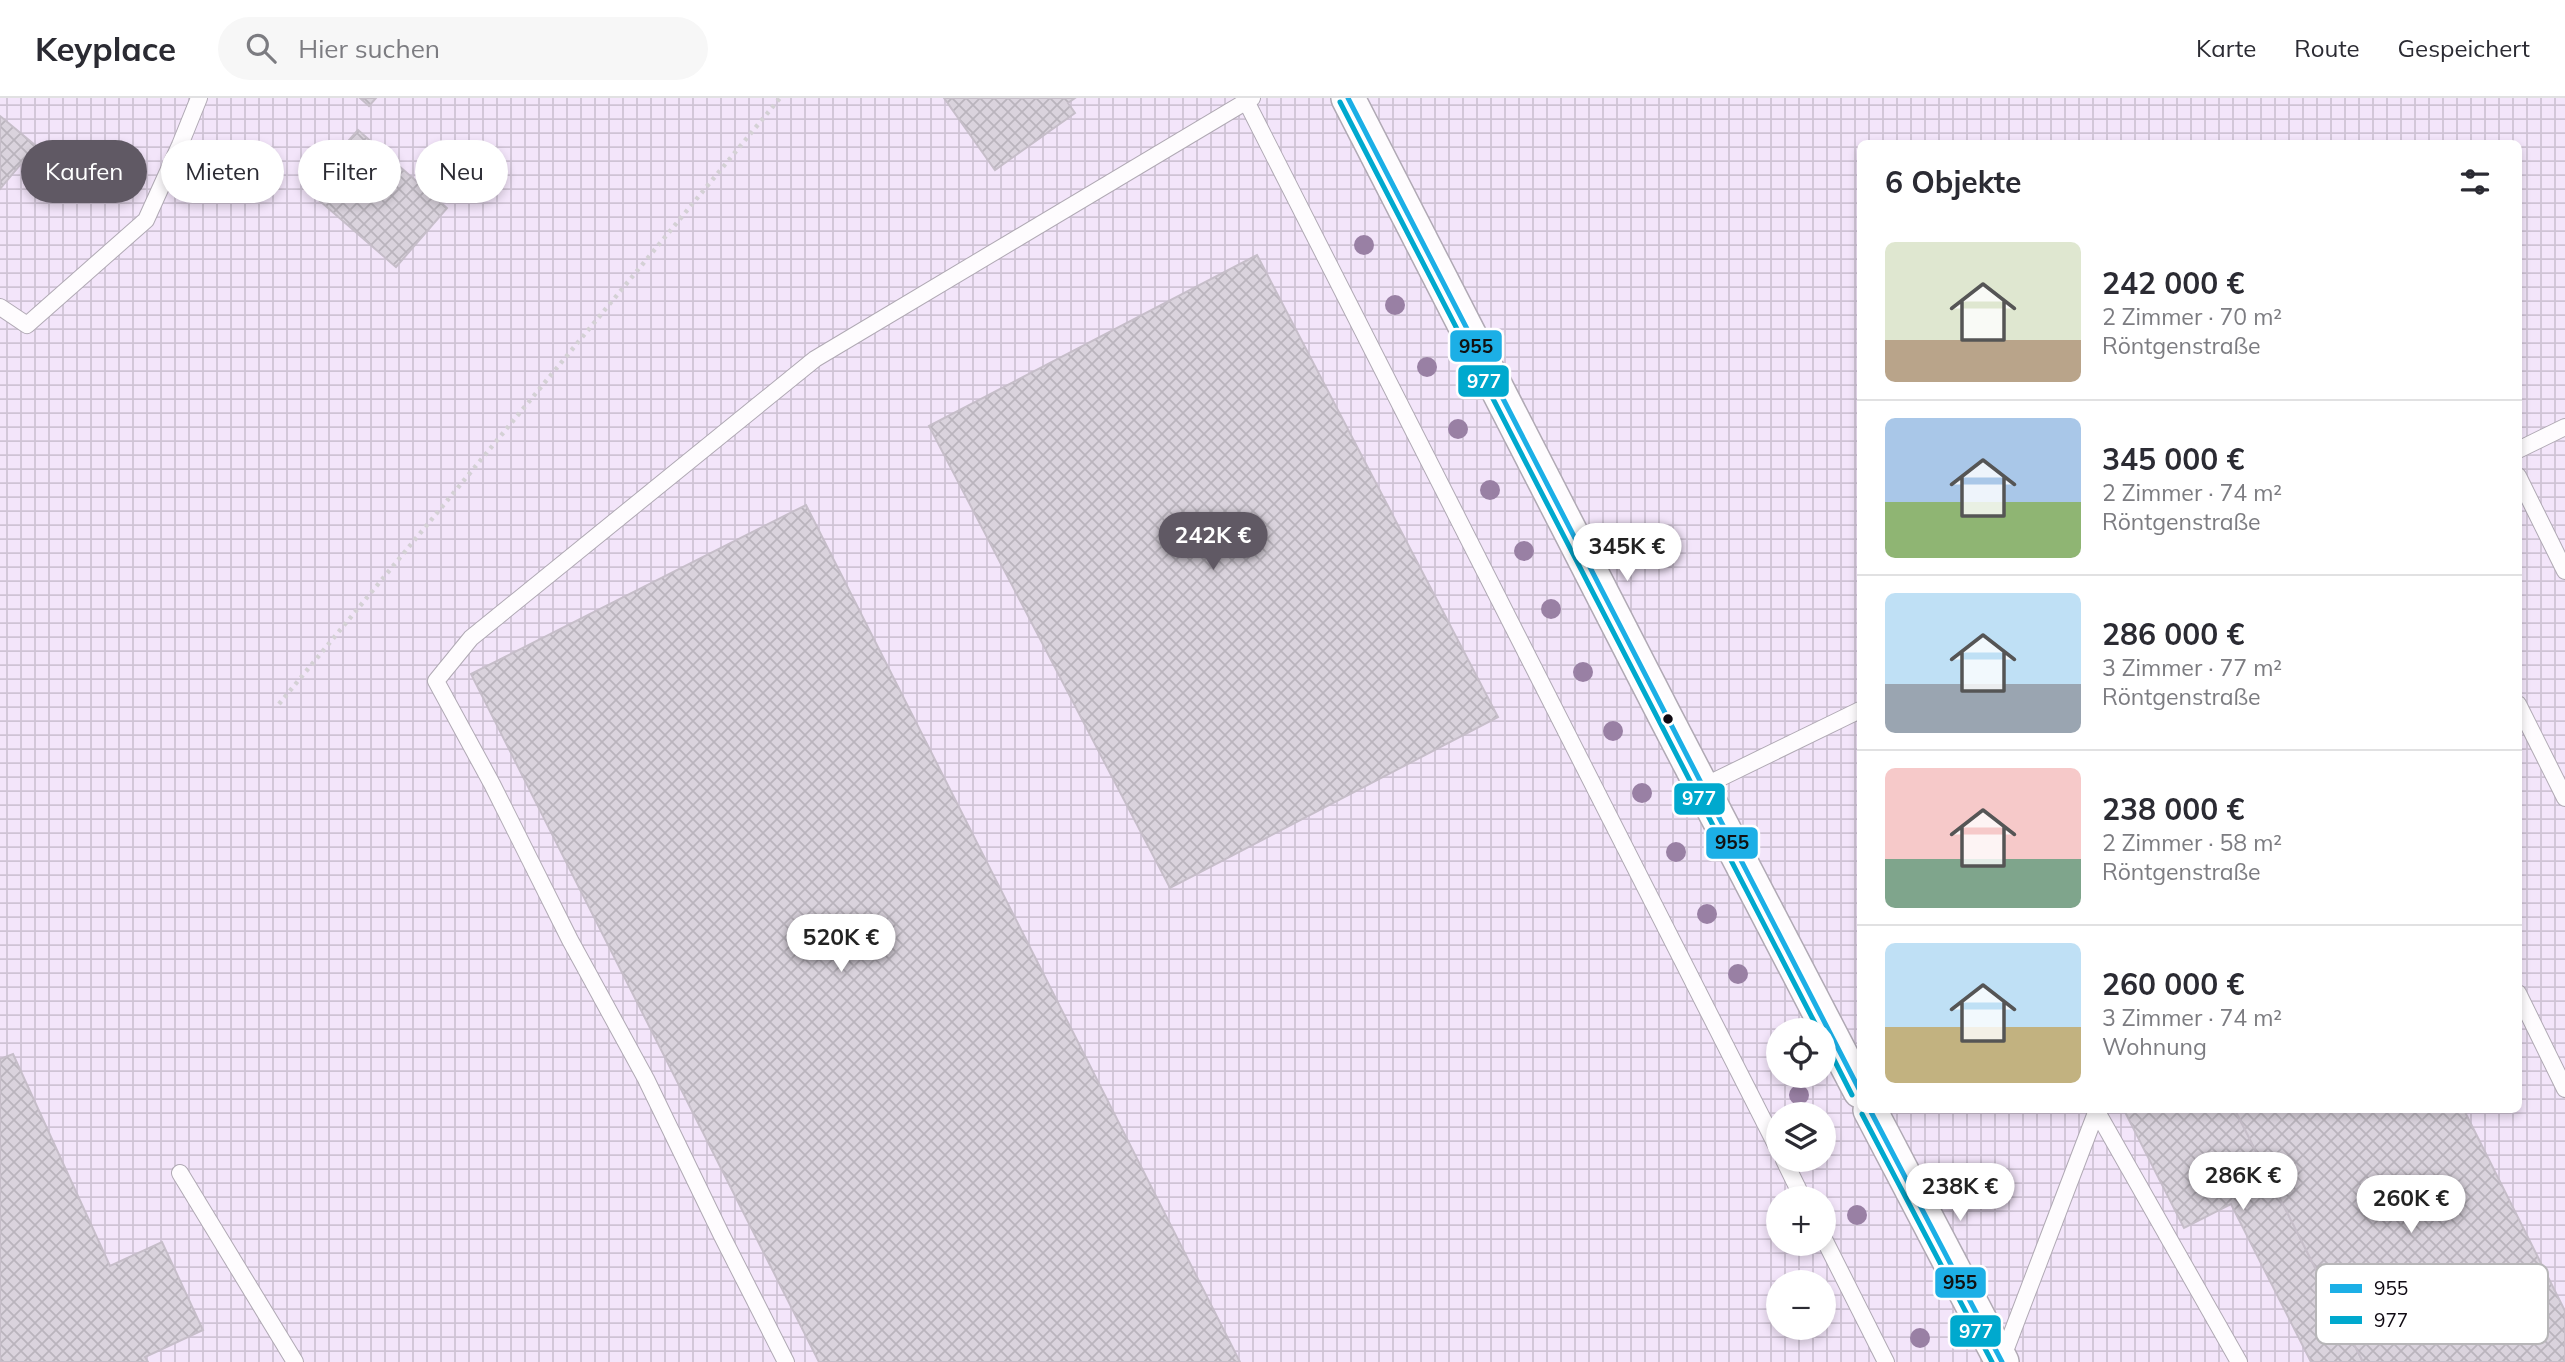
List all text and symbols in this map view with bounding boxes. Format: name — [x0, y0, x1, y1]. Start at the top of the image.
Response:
search box — [218, 17, 708, 80]
text: Keyplace — [35, 28, 176, 69]
icon: search — [242, 29, 280, 67]
text: Hier suchen — [298, 32, 440, 65]
text: Karte — [2196, 33, 2256, 63]
text: Route — [2294, 33, 2360, 63]
text: Gespeichert — [2398, 33, 2530, 63]
chip: Kaufen — [21, 140, 147, 203]
chip: Mieten — [161, 140, 284, 203]
chip: Filter — [298, 140, 401, 203]
chip: Neu — [415, 140, 508, 203]
text: 6 Objekte — [1885, 163, 2021, 201]
icon: filters — [2456, 163, 2494, 201]
text: 242 000 € — [2102, 264, 2244, 302]
icon: home — [1941, 270, 2025, 354]
text: 2 Zimmer · 70 m² — [2102, 302, 2282, 331]
line badge: 955 — [1449, 329, 1503, 363]
text: Röntgenstraße — [2102, 331, 2261, 360]
text: 955 — [1459, 334, 1493, 358]
line badge: 977 — [1457, 364, 1510, 398]
text: 977 — [1467, 369, 1501, 393]
text: 345 000 € — [2102, 440, 2244, 478]
icon: home — [1941, 446, 2025, 530]
text: 2 Zimmer · 74 m² — [2102, 478, 2282, 507]
text: Röntgenstraße — [2102, 507, 2261, 536]
pin: 242K € — [1156, 512, 1270, 572]
text: 242K € — [1175, 520, 1251, 549]
pin: 345K € — [1570, 524, 1684, 583]
text: 345K € — [1589, 531, 1665, 560]
text: 286 000 € — [2102, 615, 2244, 653]
icon: home — [1941, 621, 2025, 705]
text: 3 Zimmer · 77 m² — [2102, 653, 2282, 682]
text: Röntgenstraße — [2102, 682, 2261, 711]
unlabelled marker — [1661, 712, 1675, 726]
line badge: 977 — [1673, 782, 1726, 816]
text: 977 — [1682, 786, 1716, 810]
text: 238 000 € — [2102, 790, 2244, 828]
icon: home — [1941, 796, 2025, 880]
line badge: 955 — [1705, 826, 1759, 860]
text: 2 Zimmer · 58 m² — [2102, 828, 2282, 857]
text: 955 — [1715, 830, 1749, 854]
text: Röntgenstraße — [2102, 857, 2261, 886]
pin: 520K € — [784, 914, 898, 974]
text: 520K € — [803, 922, 879, 951]
text: 260 000 € — [2102, 965, 2244, 1003]
icon: home — [1941, 971, 2025, 1055]
text: 3 Zimmer · 74 m² — [2102, 1003, 2282, 1032]
map controls — [1766, 1018, 1836, 1340]
button: locate — [1766, 1018, 1836, 1088]
text: Wohnung — [2102, 1032, 2207, 1061]
button: layers — [1766, 1102, 1836, 1172]
pin: 286K € — [2186, 1152, 2300, 1212]
text: 286K € — [2205, 1160, 2281, 1189]
pin: 238K € — [1903, 1164, 2017, 1223]
text: 238K € — [1922, 1171, 1998, 1200]
pin: 260K € — [2354, 1176, 2468, 1235]
text: 260K € — [2373, 1183, 2449, 1212]
button: + — [1766, 1186, 1836, 1256]
legend — [2316, 1264, 2548, 1344]
line badge: 955 — [1934, 1266, 1987, 1299]
button: − — [1766, 1270, 1836, 1340]
text: 955 — [1943, 1270, 1977, 1294]
text: 955 — [2374, 1276, 2408, 1300]
text: 977 — [2374, 1308, 2408, 1332]
line badge: 977 — [1949, 1314, 2002, 1348]
text: 977 — [1959, 1319, 1993, 1343]

